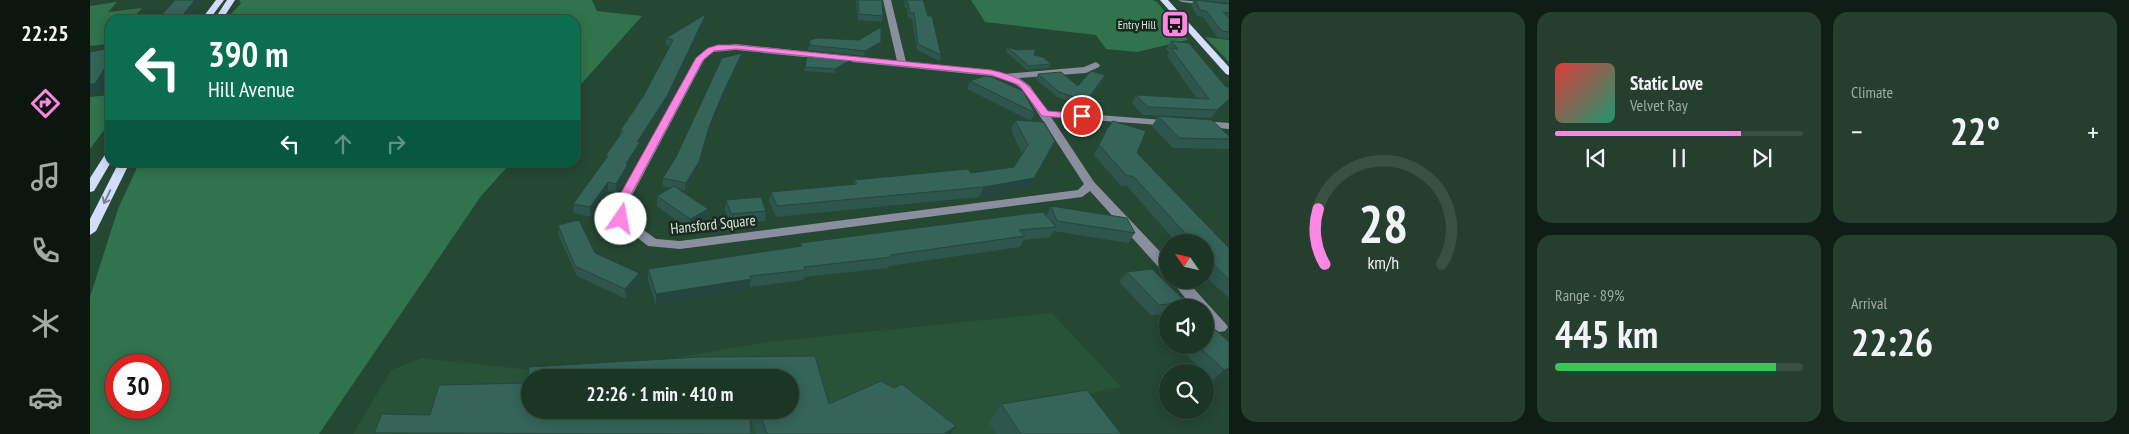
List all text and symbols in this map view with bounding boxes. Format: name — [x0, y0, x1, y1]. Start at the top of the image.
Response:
bus stop icon: Entry Hill — [1160, 9, 1190, 39]
place label: Entry Hill — [1118, 17, 1156, 32]
text: 22:25 — [21, 19, 69, 47]
text: 390 m — [208, 31, 289, 77]
icon: left — [125, 35, 190, 100]
text: Static Love — [1630, 71, 1703, 95]
text: Hill Avenue — [208, 75, 295, 103]
text: Climate — [1851, 82, 1893, 102]
icon: directions — [28, 86, 63, 121]
pin — [1061, 95, 1103, 137]
text: Velvet Ray — [1630, 95, 1688, 115]
icon: arrive — [1068, 102, 1096, 130]
text: 22° — [1950, 106, 2000, 155]
text: − — [1851, 113, 1863, 150]
text: + — [2087, 113, 2099, 150]
icon: left — [276, 130, 304, 158]
icon: ahead — [329, 130, 357, 158]
icon: right — [382, 130, 410, 158]
icon: previous — [1582, 144, 1610, 172]
icon: pause — [1665, 144, 1693, 172]
icon: next — [1748, 144, 1776, 172]
icon: music — [28, 159, 63, 194]
one-way arrow — [102, 189, 112, 204]
text: 28 — [1358, 190, 1408, 257]
position arrow — [594, 192, 646, 244]
street label: Hansford Square — [670, 210, 756, 238]
icon: phone — [28, 233, 63, 268]
north arrow — [1159, 234, 1214, 289]
map controls — [1159, 234, 1214, 419]
text: km/h — [1367, 251, 1399, 274]
text: Range · 89% — [1555, 285, 1624, 305]
text: Arrival — [1851, 293, 1887, 313]
button: sound — [1159, 299, 1214, 354]
icon: climate — [28, 306, 63, 341]
text: 445 km — [1555, 309, 1658, 358]
text: 22:26 — [1851, 317, 1933, 366]
speed limit sign: 30 — [105, 354, 170, 419]
button: search — [1159, 364, 1214, 419]
icon: car — [28, 380, 63, 415]
text: 22:26 · 1 min · 410 m — [587, 382, 733, 406]

